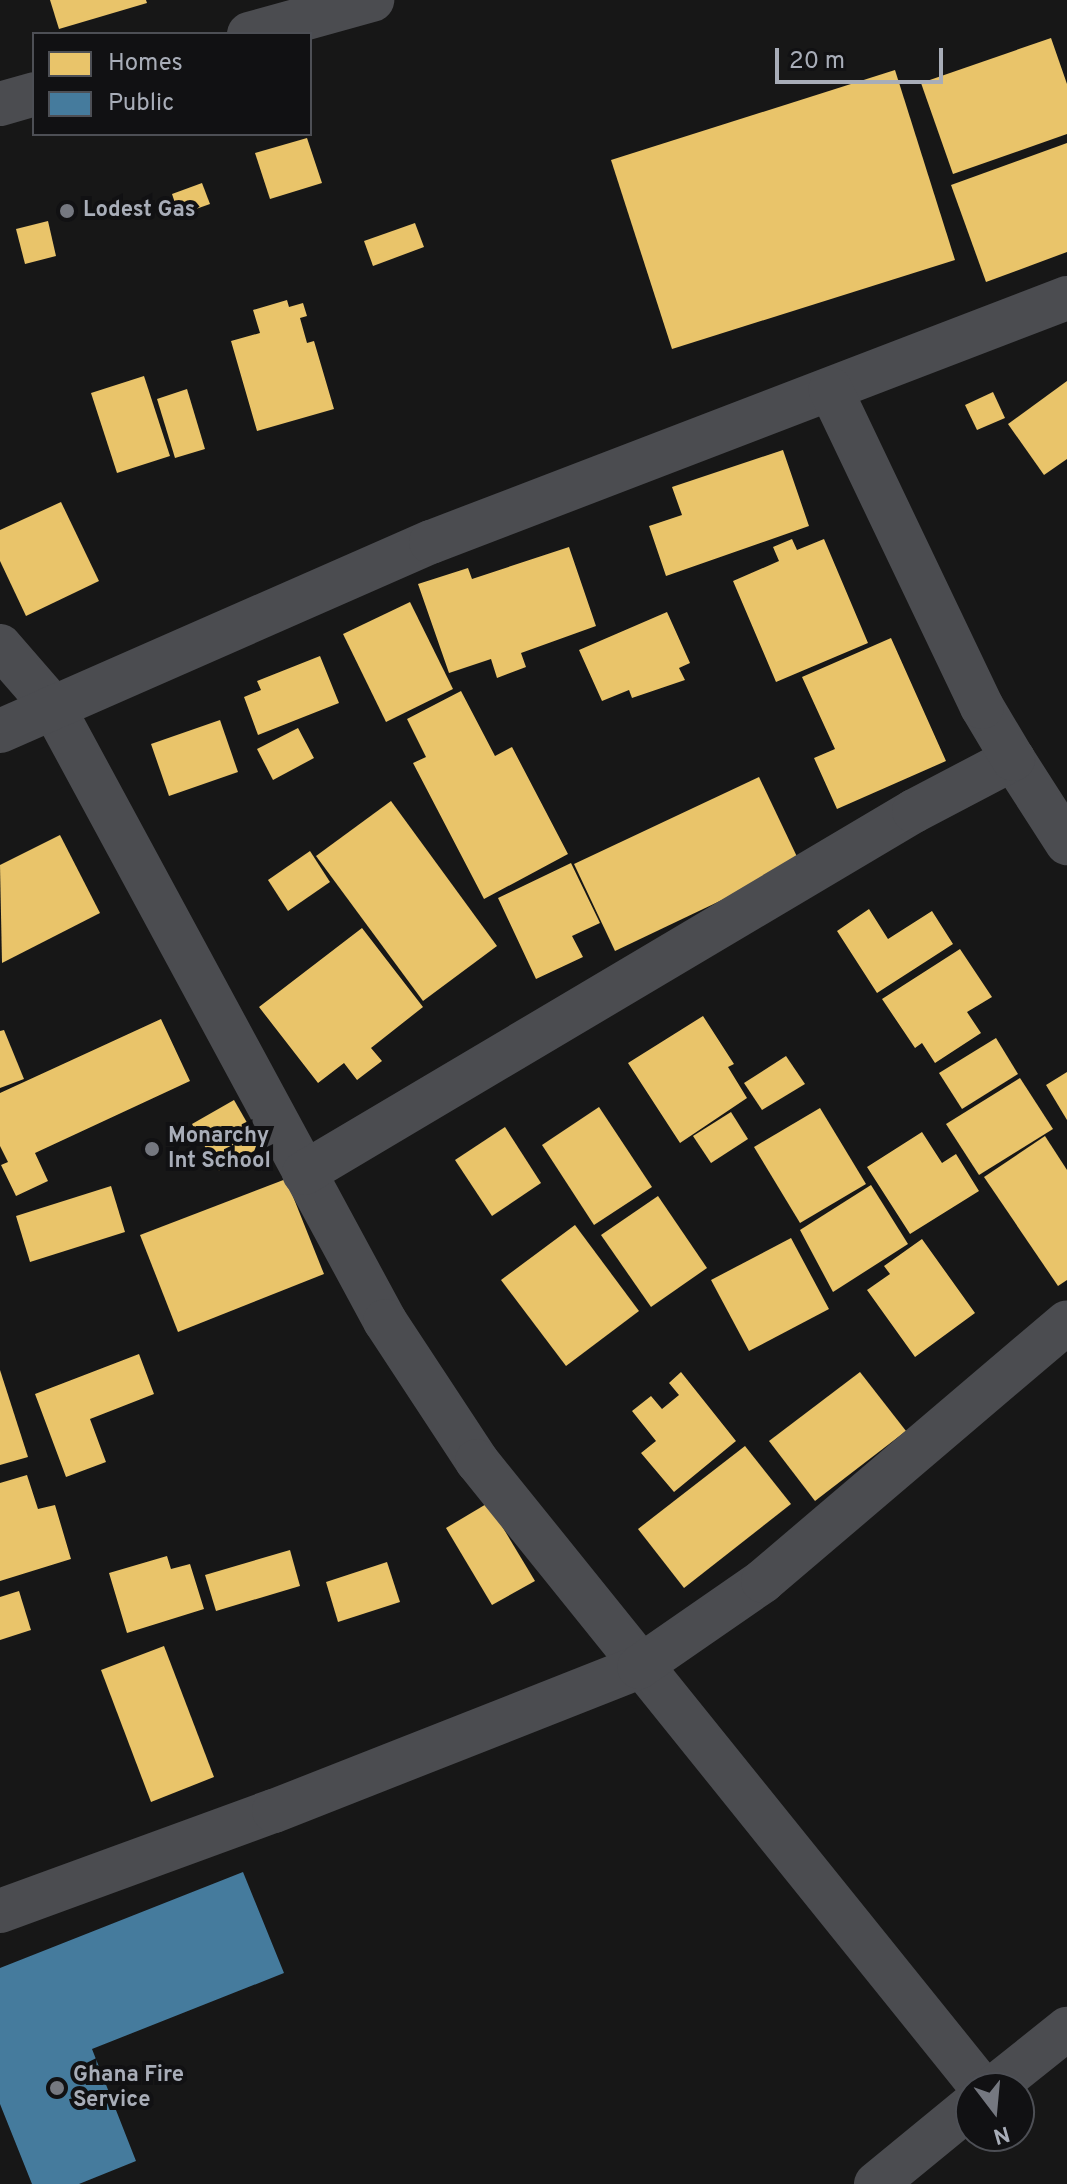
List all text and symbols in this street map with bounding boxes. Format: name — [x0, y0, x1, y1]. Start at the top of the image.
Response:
legend — [32, 32, 312, 136]
scale bar — [779, 32, 947, 82]
text: 20 m — [789, 47, 845, 77]
text: Homes — [108, 49, 183, 79]
text: Public — [108, 89, 174, 119]
place label: Lodest Gas — [83, 198, 196, 224]
marker: Lodest Gas — [58, 202, 76, 220]
place label: Monarchy Int School — [168, 1123, 271, 1174]
marker: Monarchy Int School — [143, 1140, 161, 1158]
place label: Ghana Fire Service — [73, 2062, 184, 2114]
north arrow — [955, 2072, 1035, 2152]
marker: Ghana Fire Service — [48, 2079, 66, 2097]
text: N — [990, 2118, 1013, 2149]

